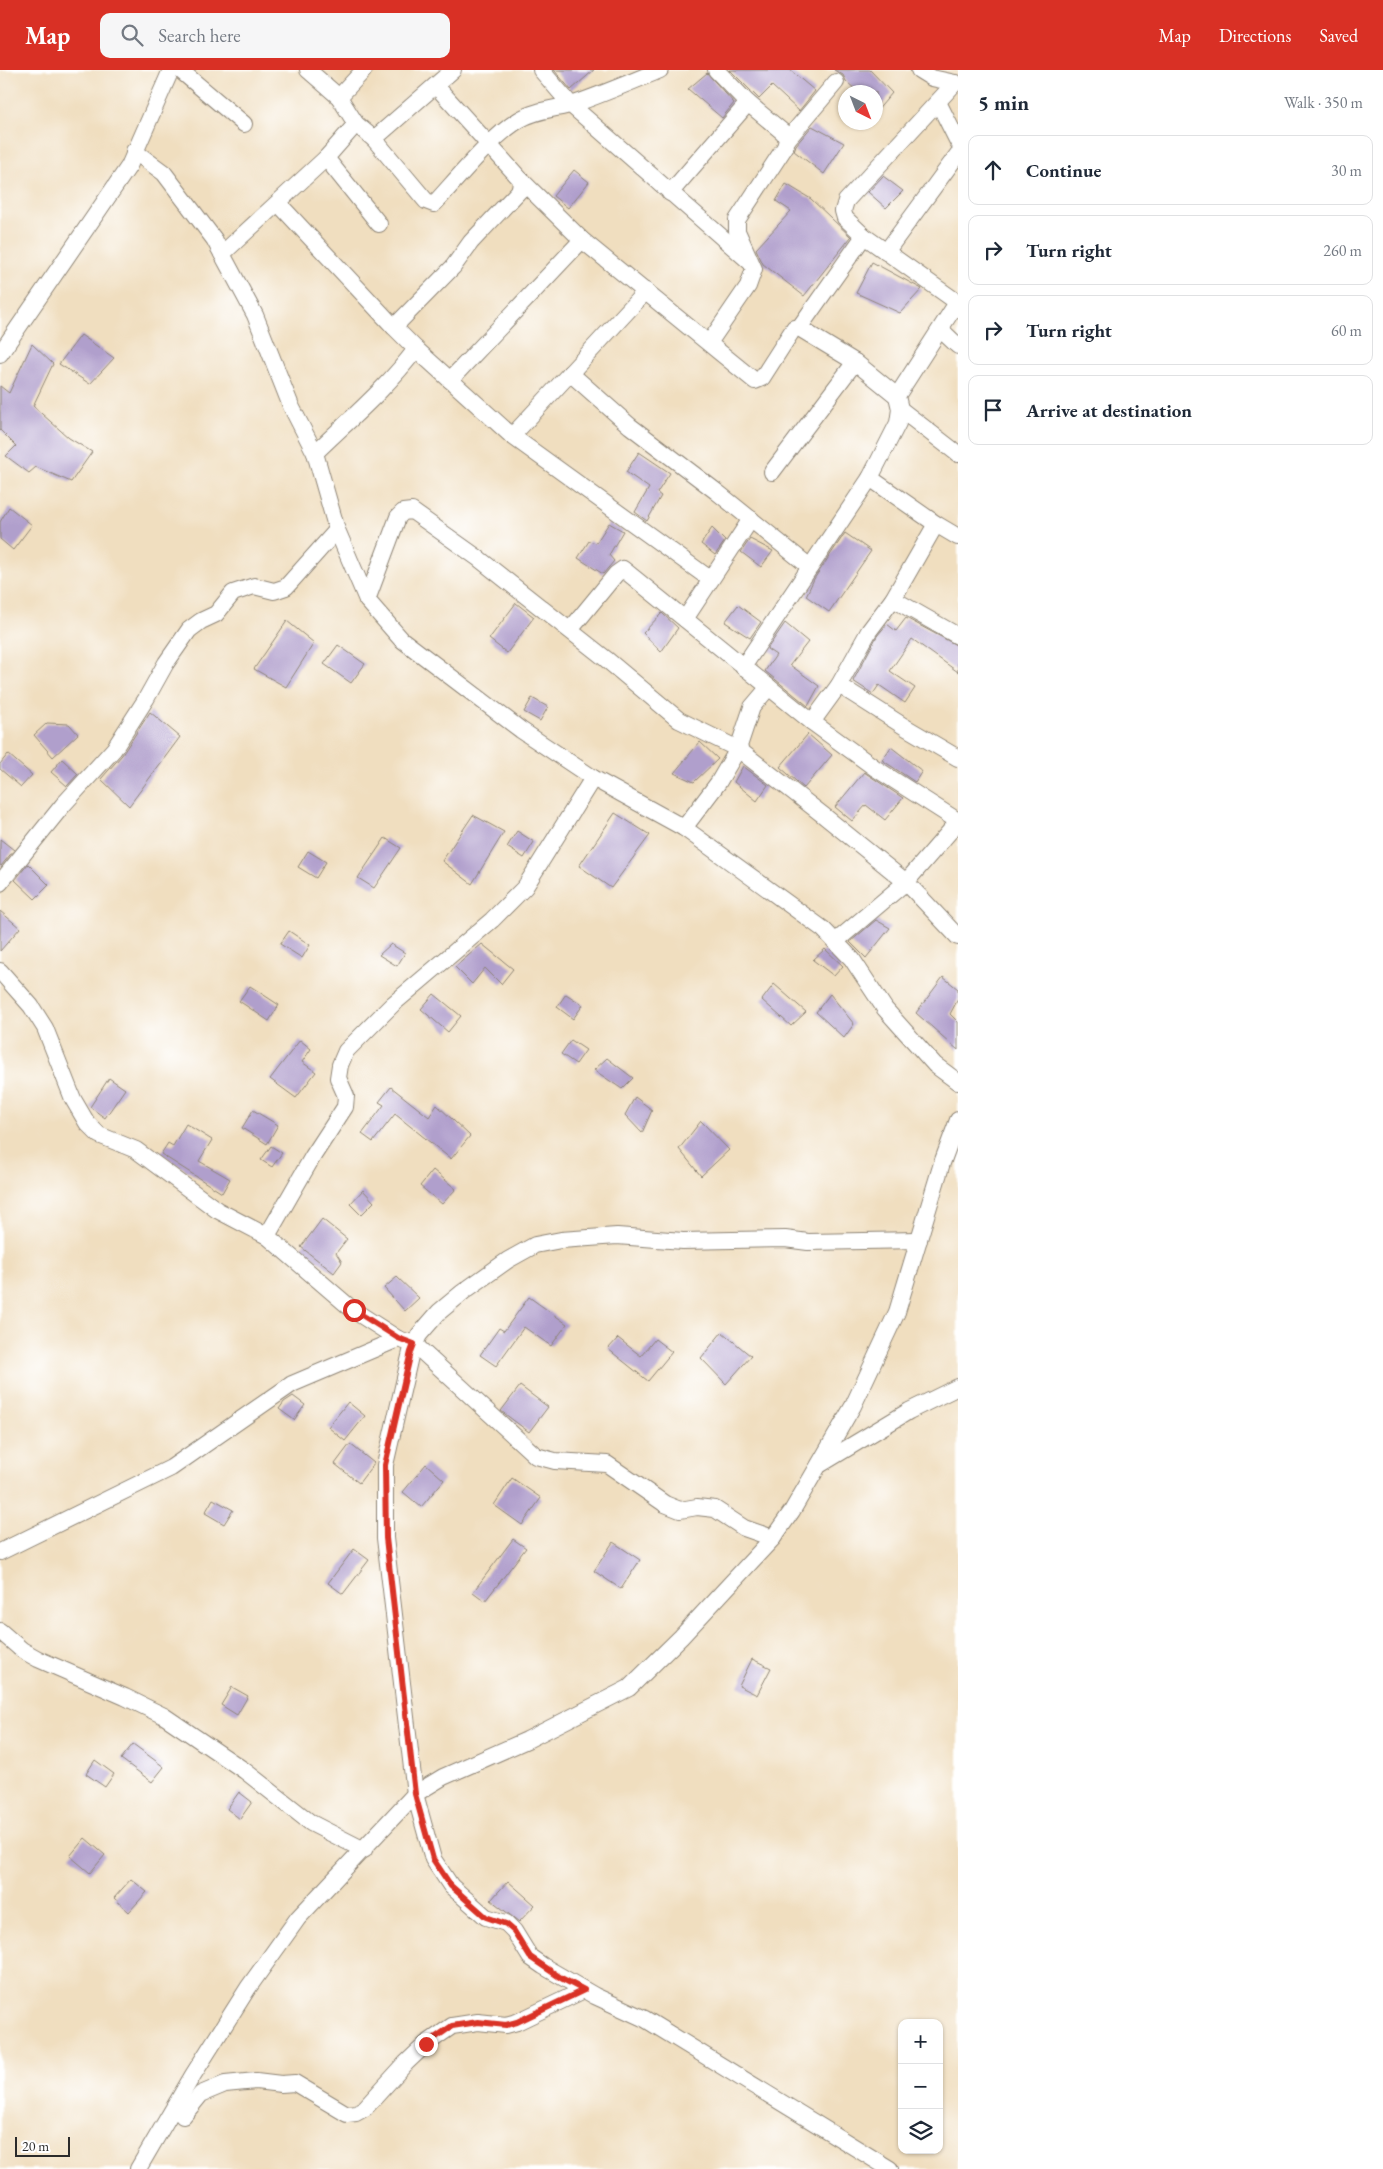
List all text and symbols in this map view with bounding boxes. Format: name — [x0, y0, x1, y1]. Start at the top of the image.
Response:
search box — [100, 13, 450, 58]
text: Map — [25, 20, 70, 51]
icon: search — [118, 21, 146, 49]
text: Search here — [158, 23, 241, 48]
text: Map — [1159, 24, 1191, 47]
text: Directions — [1219, 24, 1291, 47]
text: Saved — [1319, 24, 1358, 47]
north arrow — [838, 85, 883, 130]
text: 5 min — [978, 89, 1029, 116]
text: Walk · 350 m — [1284, 92, 1363, 113]
icon: ahead — [979, 156, 1007, 184]
text: Continue — [1026, 158, 1101, 183]
text: 30 m — [1331, 160, 1362, 181]
icon: right — [979, 236, 1007, 264]
text: Turn right — [1026, 238, 1112, 263]
text: 260 m — [1323, 240, 1362, 261]
icon: right — [979, 316, 1007, 344]
text: Turn right — [1026, 318, 1112, 343]
text: 60 m — [1331, 320, 1362, 341]
icon: arrive — [979, 396, 1007, 424]
text: Arrive at destination — [1026, 398, 1192, 423]
route start — [343, 1299, 366, 1322]
map controls — [898, 2019, 943, 2154]
button: + — [898, 2019, 943, 2064]
route end — [415, 2033, 438, 2056]
button: − — [898, 2064, 943, 2109]
button: layers — [898, 2109, 943, 2154]
scale bar — [15, 2134, 70, 2157]
text: 20 m — [22, 2137, 49, 2155]

